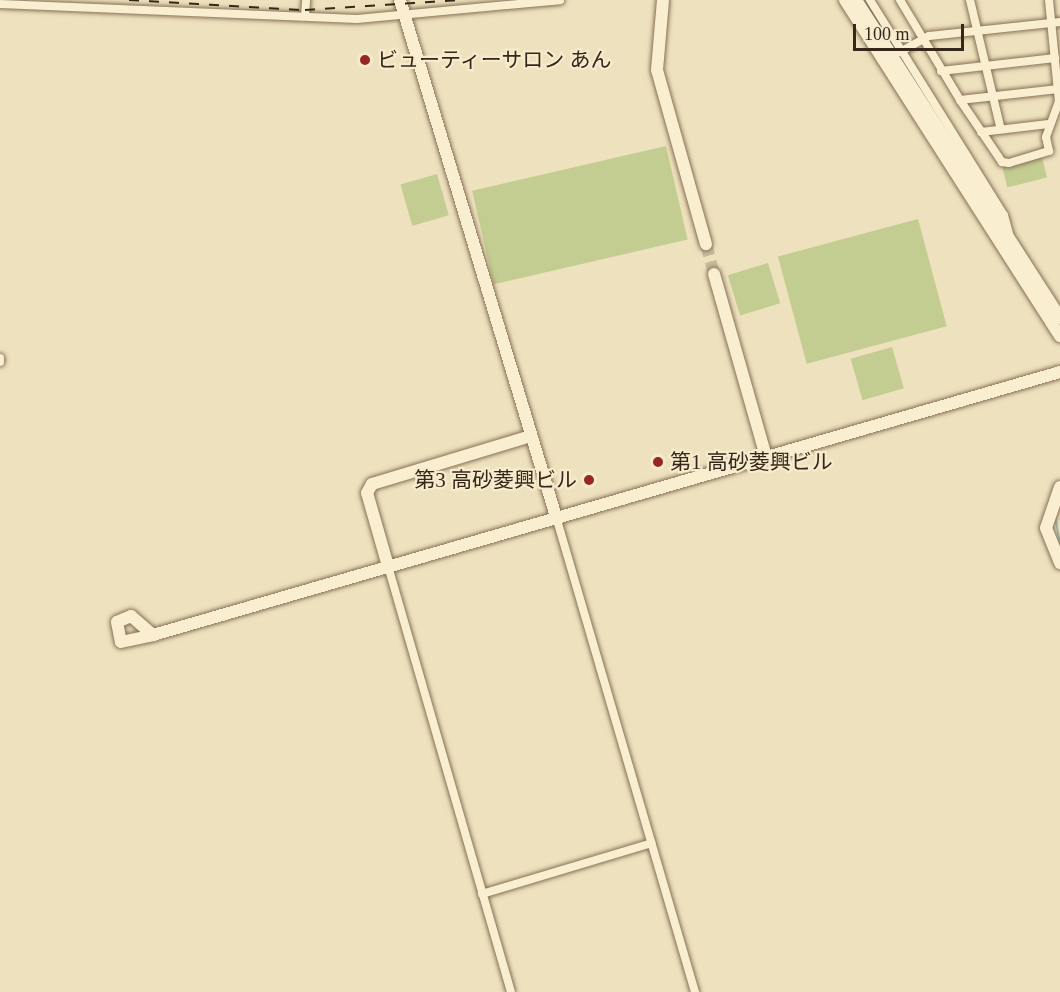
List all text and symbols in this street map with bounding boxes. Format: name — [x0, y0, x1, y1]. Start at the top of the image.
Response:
scale bar — [856, 12, 967, 50]
text: 100 m — [864, 24, 910, 44]
place label: ビューティーサロン あん — [377, 47, 613, 73]
marker: ビューティーサロン あん — [358, 53, 372, 67]
place label: 第1 高砂菱興ビル — [670, 449, 833, 475]
marker: 第1 高砂菱興ビル — [651, 455, 665, 469]
place label: 第3 高砂菱興ビル — [414, 467, 577, 493]
marker: 第3 高砂菱興ビル — [582, 473, 596, 487]

